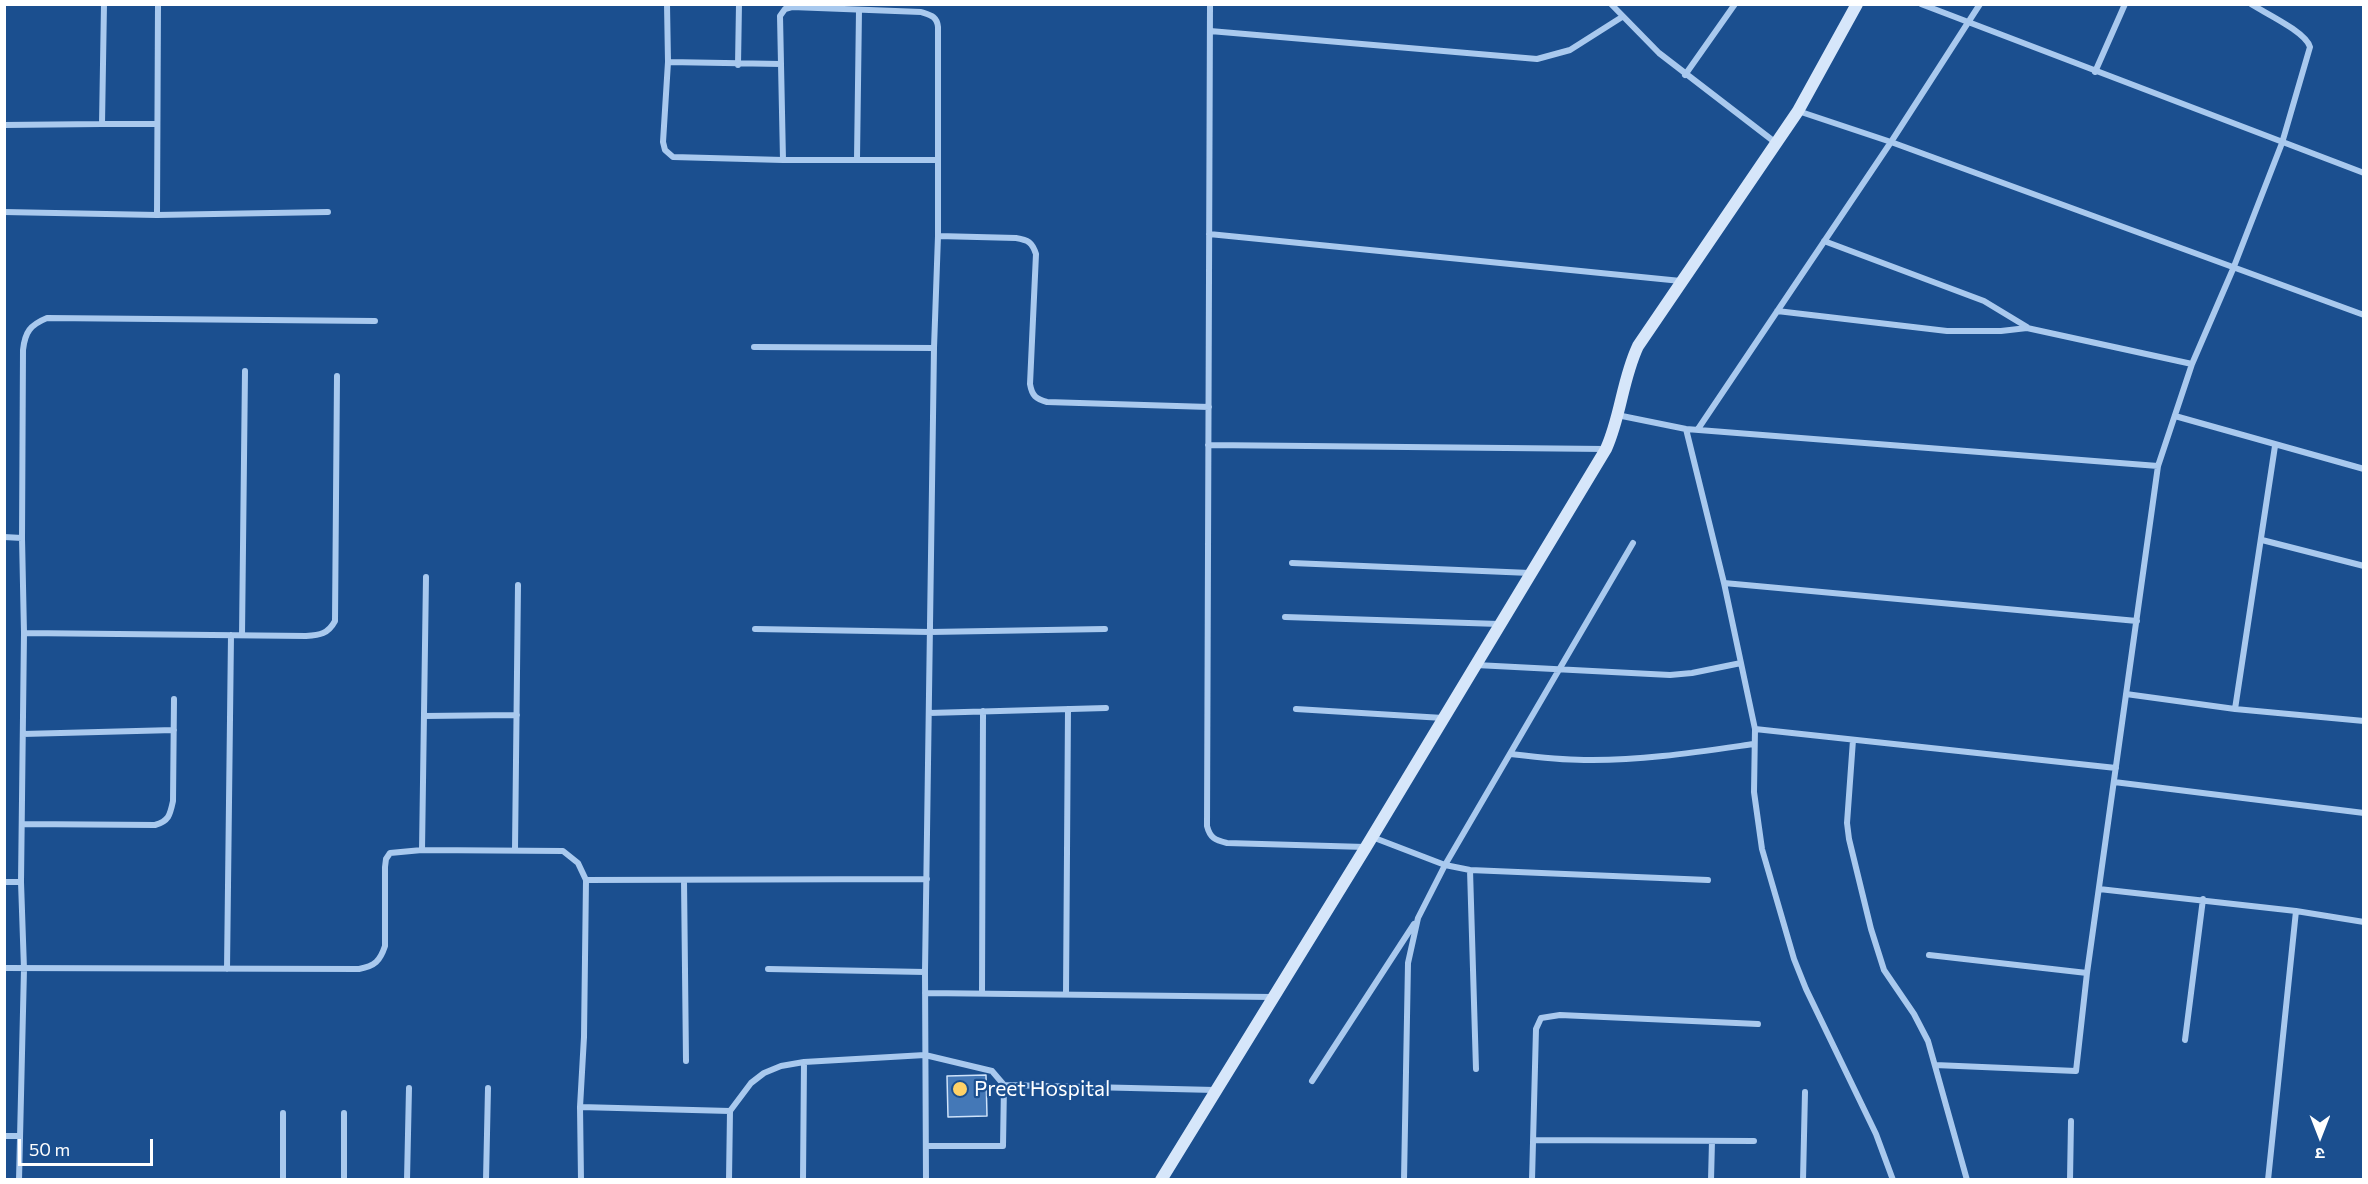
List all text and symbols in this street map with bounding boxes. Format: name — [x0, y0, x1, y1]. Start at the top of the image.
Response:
place label: Preet Hospital — [974, 1076, 1110, 1102]
marker: Preet Hospital — [951, 1080, 969, 1098]
north arrow — [2290, 1106, 2350, 1166]
scale bar — [21, 1127, 156, 1165]
text: 50 m — [29, 1138, 70, 1160]
text: उ — [2315, 1145, 2325, 1164]

